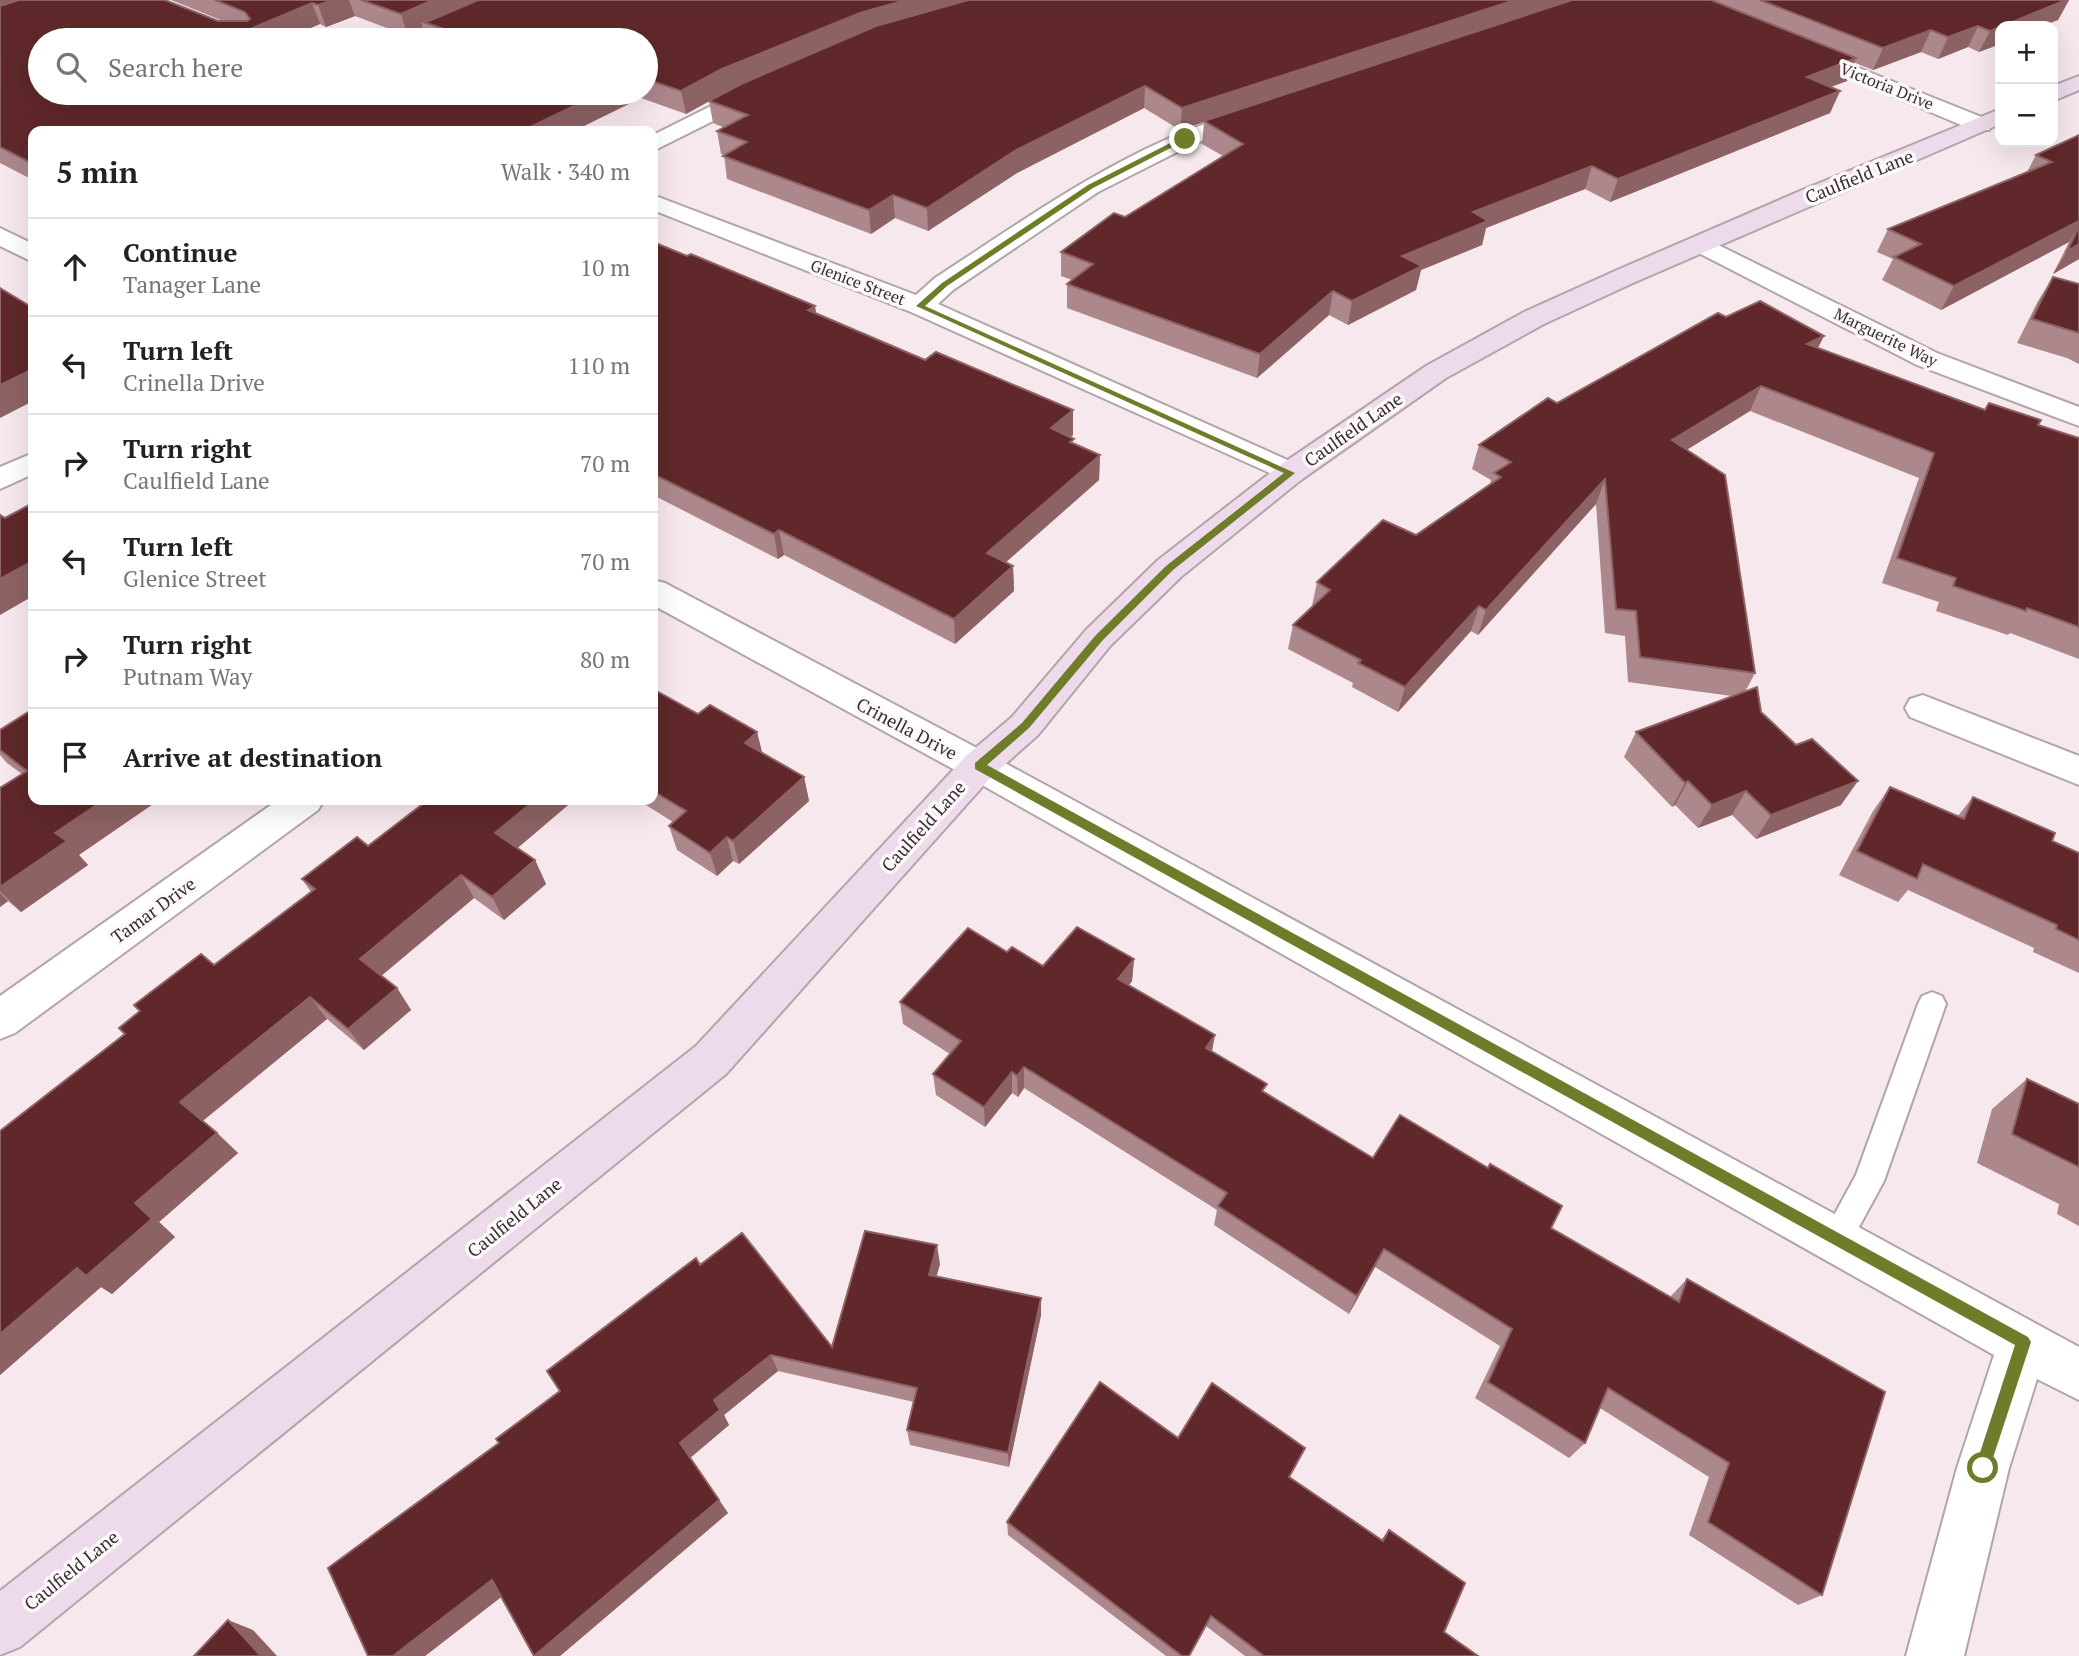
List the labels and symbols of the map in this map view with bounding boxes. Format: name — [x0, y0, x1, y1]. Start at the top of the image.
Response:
street label: Victoria Drive — [1837, 57, 1937, 115]
route end — [1169, 123, 1200, 154]
street label: Caulfield Lane — [1801, 143, 1917, 209]
street label: Glenice Street — [807, 254, 909, 310]
street label: Marguerite Way — [1831, 302, 1942, 372]
street label: Caulfield Lane — [1299, 386, 1407, 472]
street label: Crinella Drive — [852, 691, 962, 765]
street label: Caulfield Lane — [876, 775, 970, 877]
street label: Tamar Drive — [106, 871, 200, 949]
street label: Caulfield Lane — [462, 1172, 566, 1262]
route start — [1967, 1452, 1998, 1483]
street label: Caulfield Lane — [19, 1525, 123, 1615]

